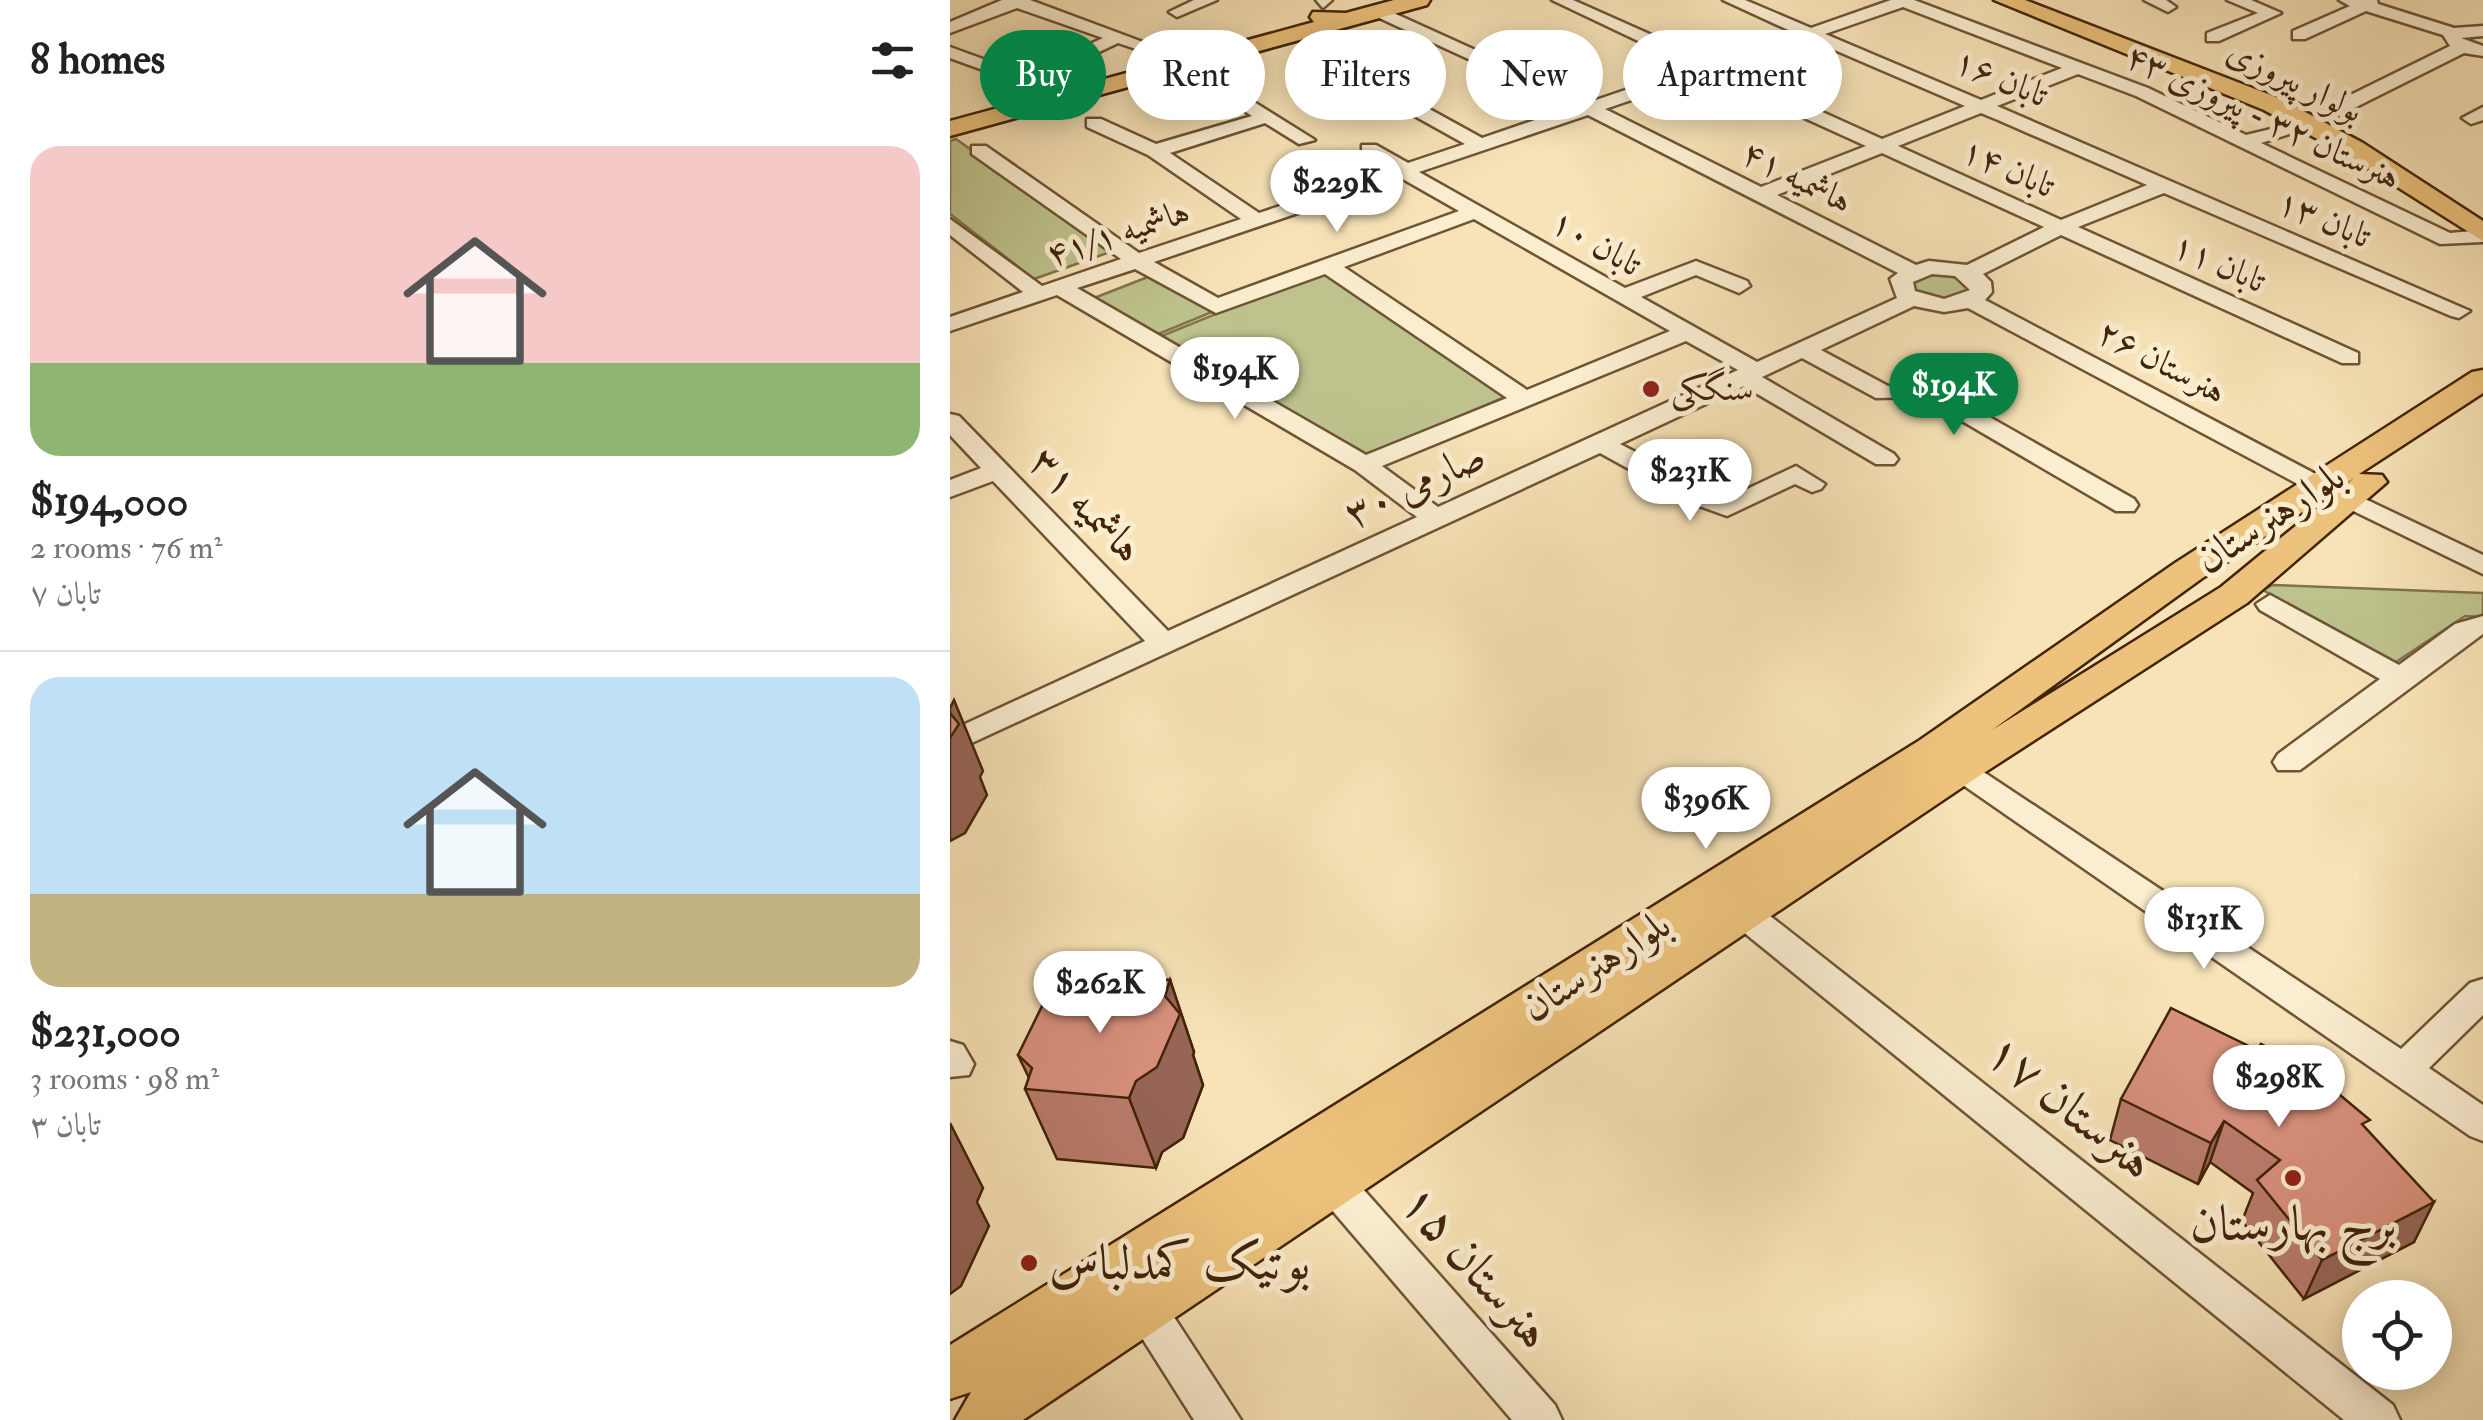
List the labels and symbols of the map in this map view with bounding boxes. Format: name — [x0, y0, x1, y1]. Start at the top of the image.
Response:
street label: بولوار پیروزی — [2219, 29, 2370, 135]
street label: هنرستان ۳۲ - پیروزی ۴۳ — [2118, 34, 2407, 202]
street label: تابان ۱۶ — [1947, 39, 2055, 117]
street label: تابان ۱۴ — [1954, 128, 2062, 208]
street label: هاشمیه ۴۱ — [1734, 131, 1860, 223]
pin: $229K — [1267, 150, 1407, 235]
street label: تابان ۱۳ — [2270, 180, 2378, 258]
street label: هاشمیه ۴۱/۱ — [1041, 189, 1195, 277]
street label: تابان ۱۰ — [1543, 200, 1650, 287]
street label: تابان ۱۱ — [2165, 223, 2273, 303]
street label: هنرستان ۲۶ — [2090, 310, 2234, 414]
pin: $194K — [1165, 337, 1305, 422]
pin: $194K — [1884, 353, 2024, 438]
place label: سنگکی — [1671, 366, 1754, 412]
marker: سنگکی — [1640, 378, 1662, 400]
street label: صارمی ۳۰ — [1336, 430, 1494, 540]
street label: هاشمیه ۳۱ — [1018, 436, 1154, 574]
pin: $231K — [1620, 439, 1760, 524]
street label: بلوارهنرستان — [2186, 451, 2354, 585]
pin: $396K — [1636, 767, 1776, 852]
pin: $131K — [2134, 887, 2274, 972]
street label: بلوارهنرستان — [1512, 899, 1680, 1033]
pin: $262K — [1030, 951, 1170, 1036]
street label: هنرستان ۱۷ — [1973, 1020, 2167, 1194]
pin: $298K — [2209, 1045, 2349, 1130]
marker: برج بهارستان — [2282, 1167, 2304, 1189]
street label: هنرستان ۱۵ — [1387, 1171, 1565, 1363]
place label: برج بهارستان — [2190, 1193, 2396, 1267]
place label: بوتیک کمدلباس — [1049, 1232, 1311, 1295]
marker: بوتیک کمدلباس — [1018, 1252, 1040, 1274]

